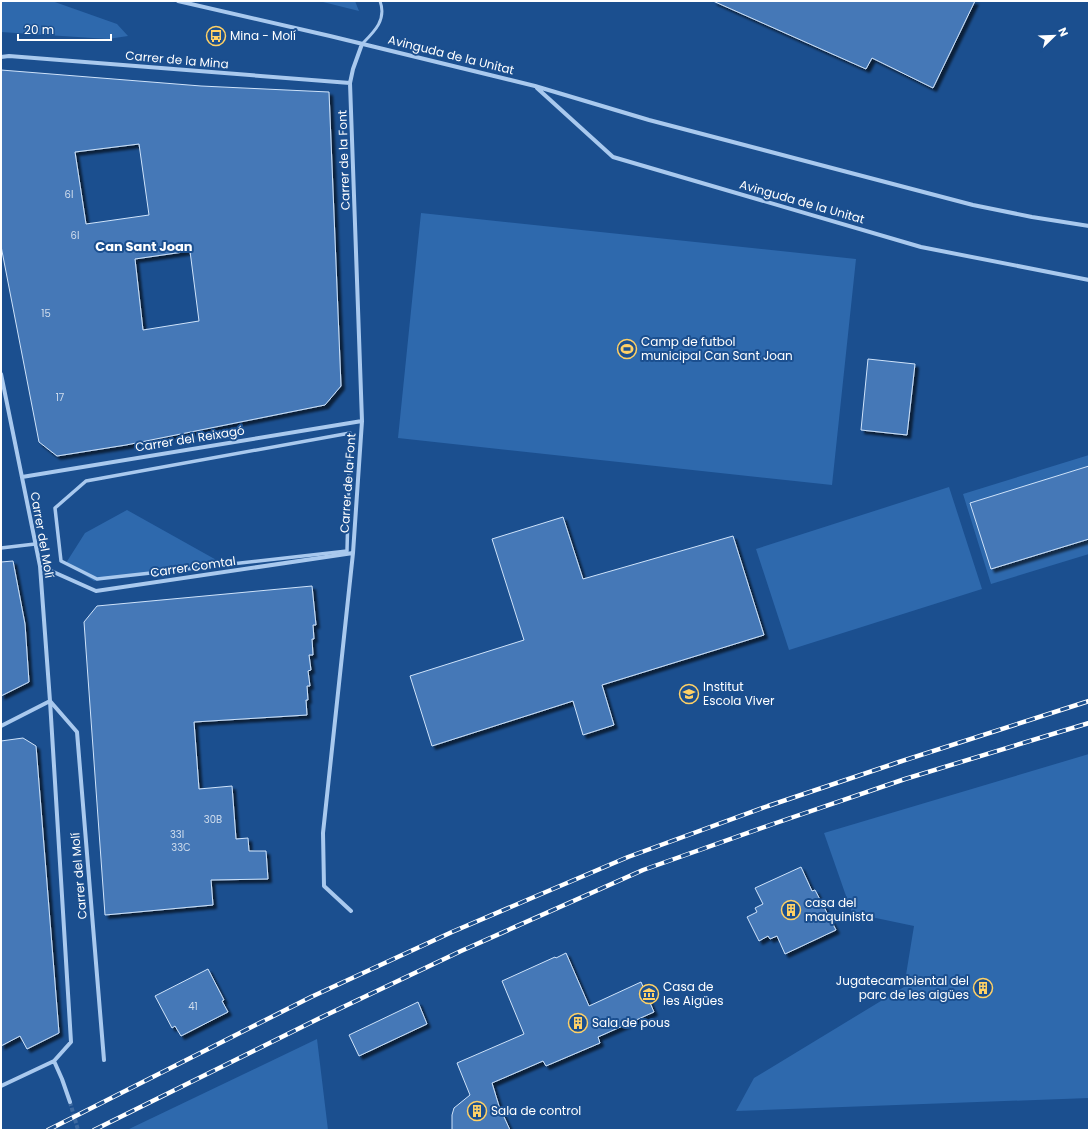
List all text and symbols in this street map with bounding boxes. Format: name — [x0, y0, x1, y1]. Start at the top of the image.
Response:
scale bar — [18, 16, 111, 42]
north arrow — [1034, 16, 1074, 56]
text: 20 m — [24, 21, 54, 38]
bus stop icon: Mina - Molí — [205, 25, 227, 47]
text: N — [1054, 25, 1072, 39]
place label: Mina - Molí — [230, 27, 296, 44]
street label: Avinguda de la Unitat — [386, 31, 516, 78]
street label: Carrer de la Mina — [125, 47, 229, 72]
street label: Carrer de la Font — [333, 110, 354, 210]
street label: Avinguda de la Unitat — [738, 176, 867, 228]
house number: 6I — [65, 187, 73, 202]
house number: 6I — [71, 228, 79, 243]
district label: Can Sant Joan — [95, 237, 193, 256]
house number: 15 — [41, 306, 51, 321]
place label: Camp de futbol municipal Can Sant Joan — [641, 333, 793, 364]
sports icon: Camp de futbol municipal Can Sant Joan — [616, 338, 638, 360]
house number: 17 — [56, 390, 65, 405]
street label: Carrer del Reixagó — [134, 421, 246, 456]
street label: Carrer de la Font — [336, 432, 359, 534]
street label: Carrer del Molí — [27, 491, 58, 579]
street label: Carrer Comtal — [149, 552, 237, 581]
place label: Institut Escola Viver — [703, 678, 775, 709]
school or university icon: Institut Escola Viver — [678, 683, 700, 705]
house number: 30B — [204, 812, 222, 827]
house number: 33I — [170, 827, 184, 842]
street label: Carrer del Molí — [66, 832, 91, 920]
house number: 33C — [171, 840, 191, 855]
place label: casa del maquinista — [805, 894, 874, 925]
building icon: casa del maquinista — [780, 899, 802, 921]
place label: Jugatecambiental del parc de les aigües — [836, 972, 969, 1003]
building icon: Jugatecambiental del parc de les aigües — [972, 977, 994, 999]
place label: Casa de les Aigües — [663, 978, 723, 1009]
museum icon: Casa de les Aigües — [638, 983, 660, 1005]
house number: 41 — [188, 999, 198, 1014]
building icon: Sala de pous — [567, 1012, 589, 1034]
place label: Sala de pous — [592, 1014, 670, 1031]
building icon: Sala de control — [466, 1100, 488, 1122]
place label: Sala de control — [491, 1102, 581, 1119]

